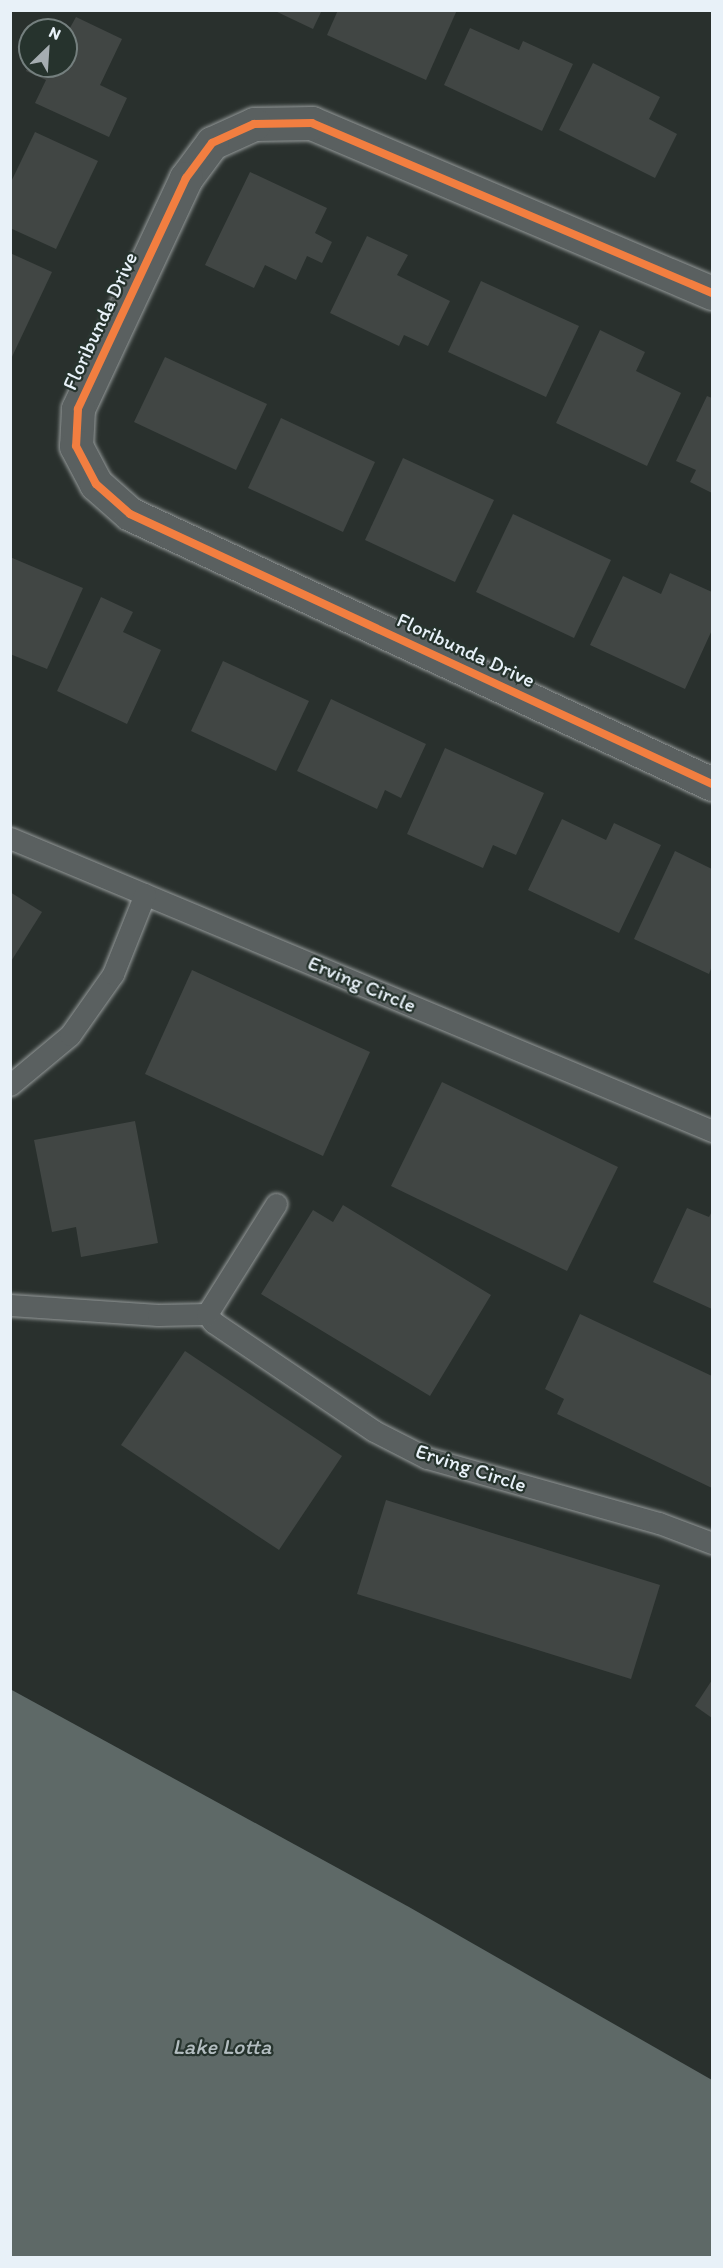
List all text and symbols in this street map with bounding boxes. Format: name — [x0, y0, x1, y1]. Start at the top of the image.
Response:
north arrow — [18, 18, 78, 78]
text: N — [46, 22, 64, 44]
street label: Floribunda Drive — [57, 248, 143, 394]
street label: Floribunda Drive — [393, 607, 539, 693]
street label: Erving Circle — [304, 950, 420, 1018]
street label: Erving Circle — [412, 1438, 530, 1498]
water label: Lake Lotta — [173, 2034, 271, 2060]

